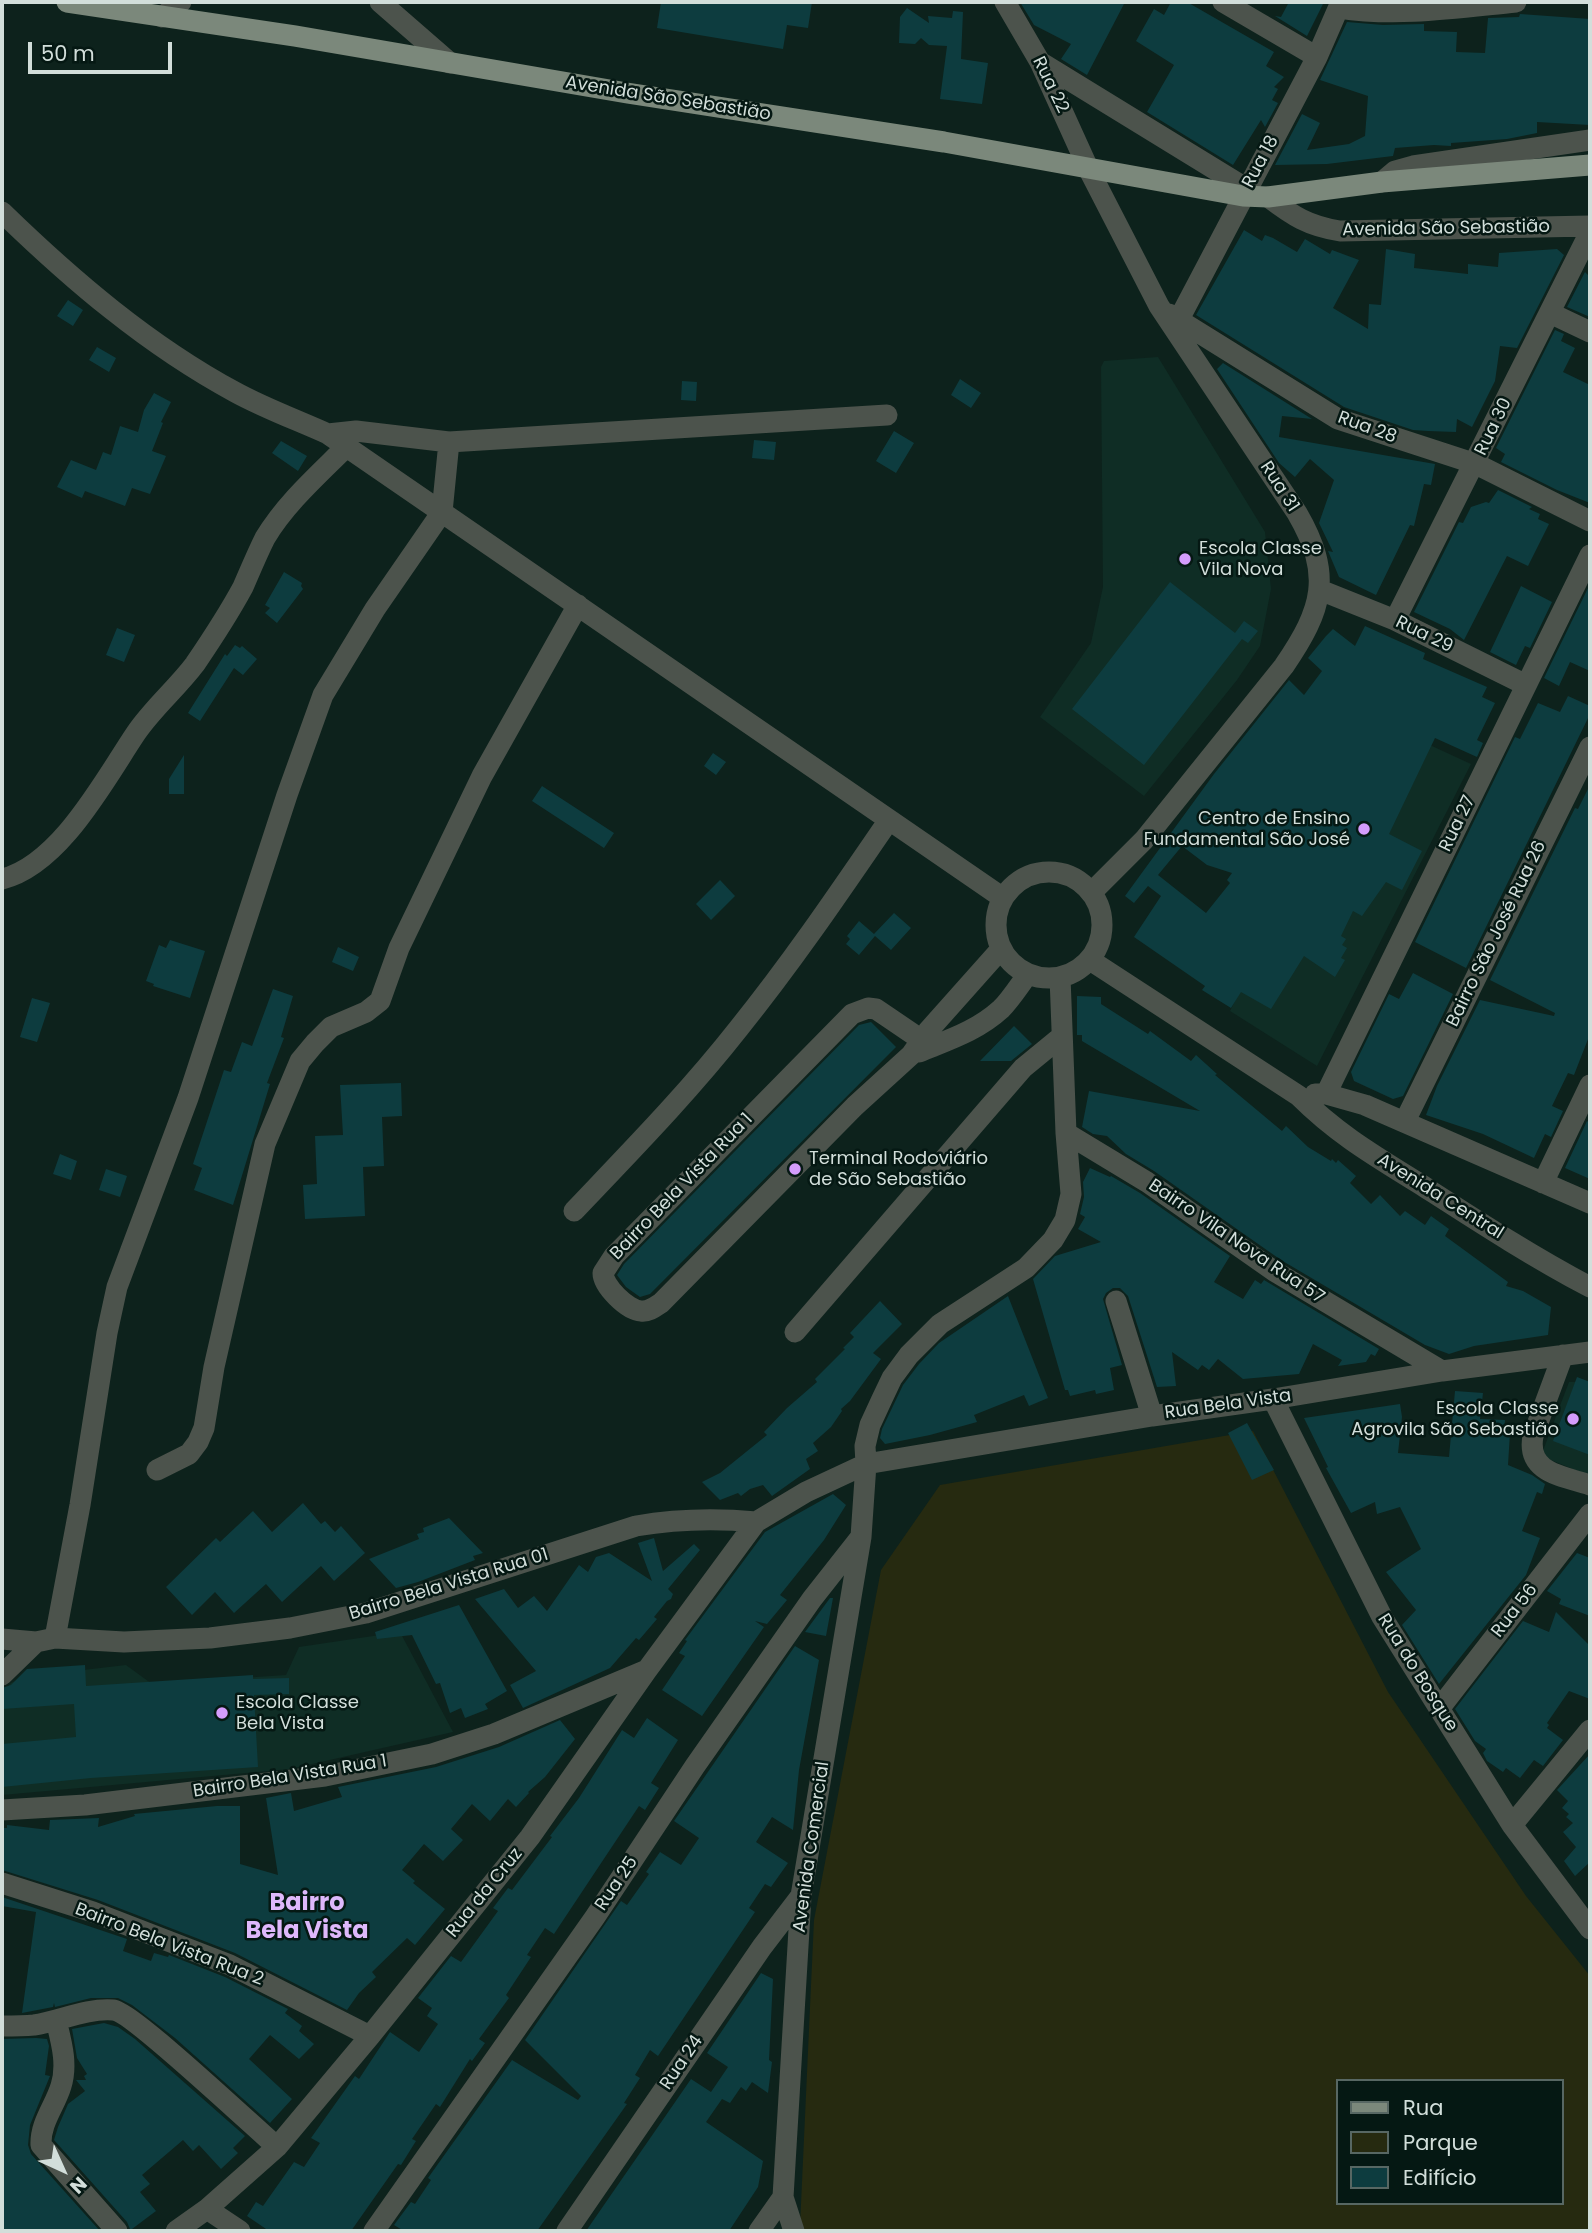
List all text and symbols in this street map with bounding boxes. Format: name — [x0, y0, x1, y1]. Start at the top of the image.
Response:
scale bar — [32, 28, 175, 72]
text: 50 m — [41, 39, 95, 68]
street label: Rua 22 — [1027, 53, 1073, 117]
street label: Avenida São Sebastião — [564, 72, 772, 126]
street label: Rua 18 — [1238, 132, 1284, 192]
street label: Avenida São Sebastião — [1342, 216, 1550, 242]
street label: Rua 30 — [1471, 395, 1517, 459]
street label: Rua 28 — [1335, 407, 1399, 449]
street label: Rua 31 — [1255, 458, 1303, 516]
place label: Escola Classe Vila Nova — [1199, 538, 1322, 580]
marker: Escola Classe Vila Nova — [1177, 551, 1193, 567]
street label: Rua 29 — [1392, 612, 1456, 658]
street label: Rua 27 — [1435, 792, 1481, 856]
place label: Centro de Ensino Fundamental São José — [1144, 808, 1350, 850]
marker: Centro de Ensino Fundamental São José — [1356, 821, 1372, 837]
street label: Bairro São José Rua 26 — [1443, 838, 1551, 1030]
street label: Bairro Bela Vista Rua 1 — [606, 1109, 758, 1265]
place label: Terminal Rodoviário de São Sebastião — [809, 1148, 988, 1190]
street label: Avenida Central — [1373, 1149, 1507, 1245]
marker: Terminal Rodoviário de São Sebastião — [787, 1161, 803, 1177]
street label: Bairro Vila Nova Rua 57 — [1144, 1175, 1328, 1309]
street label: Rua Bela Vista — [1163, 1385, 1293, 1425]
place label: Escola Classe Agrovila São Sebastião — [1351, 1398, 1559, 1440]
marker: Escola Classe Agrovila São Sebastião — [1565, 1411, 1581, 1427]
street label: Bairro Bela Vista Rua 01 — [347, 1544, 551, 1626]
street label: Rua 56 — [1487, 1580, 1543, 1642]
street label: Rua do Bosque — [1372, 1610, 1462, 1736]
place label: Escola Classe Bela Vista — [236, 1692, 359, 1734]
marker: Escola Classe Bela Vista — [214, 1705, 230, 1721]
street label: Bairro Bela Vista Rua 1 — [192, 1751, 388, 1803]
street label: Avenida Comercial — [789, 1760, 835, 1934]
street label: Rua da Cruz — [442, 1844, 528, 1942]
street label: Rua 25 — [591, 1853, 643, 1915]
district label: Bairro Bela Vista — [245, 1890, 369, 1946]
street label: Bairro Bela Vista Rua 2 — [72, 1899, 266, 1991]
street label: Rua 24 — [656, 2032, 708, 2094]
legend — [1336, 2079, 1564, 2205]
text: Rua — [1403, 2093, 1443, 2122]
text: Parque — [1403, 2128, 1478, 2157]
north arrow — [28, 2135, 98, 2205]
text: Edifício — [1403, 2163, 1477, 2192]
text: N — [64, 2171, 93, 2200]

